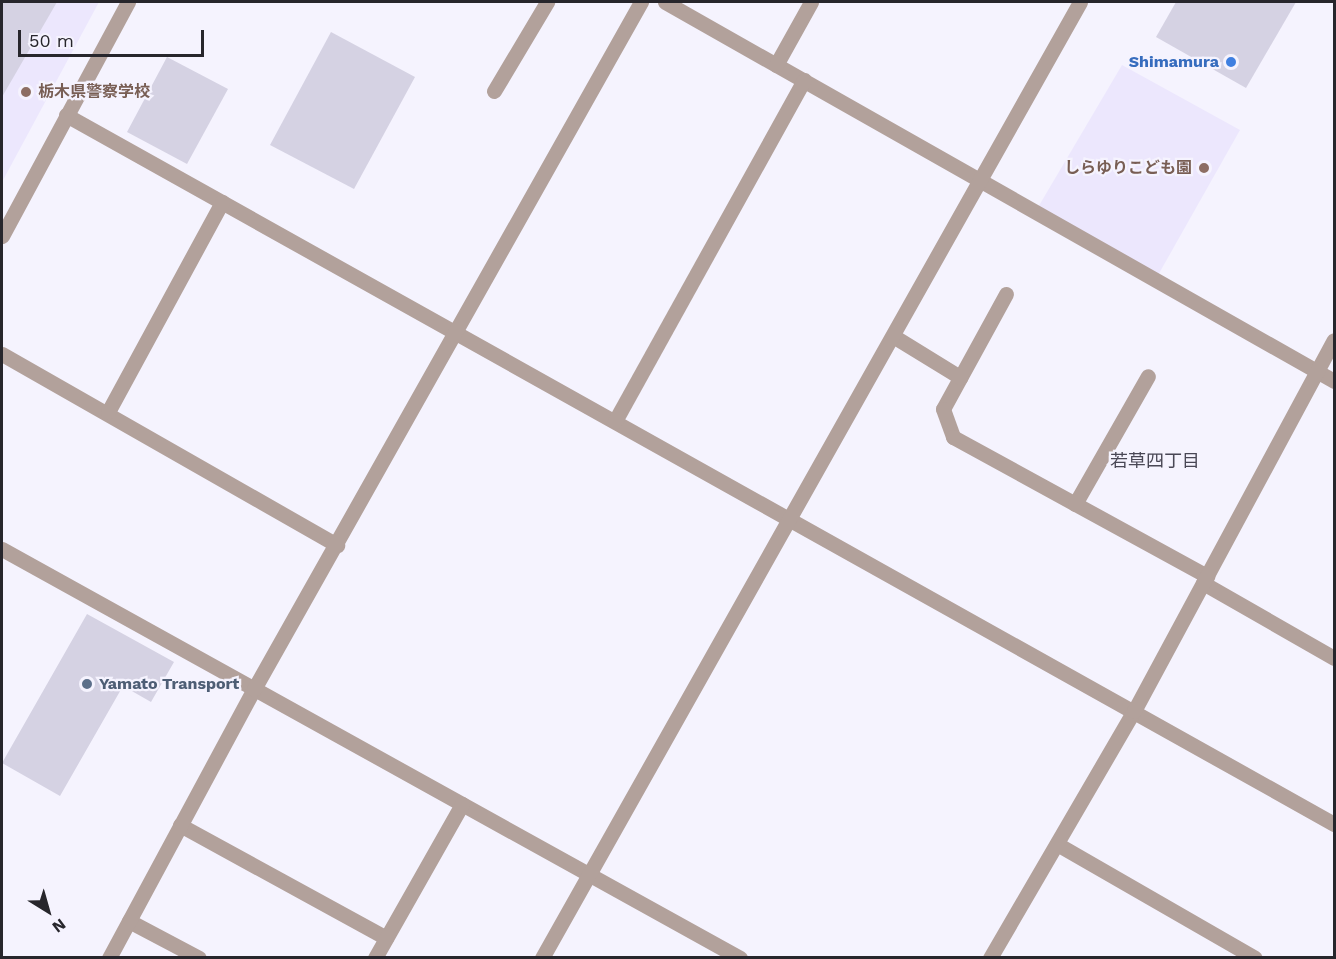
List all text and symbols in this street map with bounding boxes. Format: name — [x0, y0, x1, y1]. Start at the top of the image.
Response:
scale bar — [21, 18, 207, 56]
text: 50 m — [29, 30, 74, 51]
place label: Shimamura — [1129, 52, 1219, 72]
marker: Shimamura — [1224, 55, 1238, 69]
place label: 栃木県警察学校 — [38, 82, 150, 102]
marker: 栃木県警察学校 — [19, 85, 33, 99]
place label: しらゆりこども園 — [1064, 158, 1192, 178]
marker: しらゆりこども園 — [1197, 161, 1211, 175]
district label: 若草四丁目 — [1110, 450, 1200, 472]
place label: Yamato Transport — [99, 674, 239, 694]
marker: Yamato Transport — [80, 677, 94, 691]
north arrow — [18, 881, 78, 941]
text: N — [49, 915, 70, 937]

